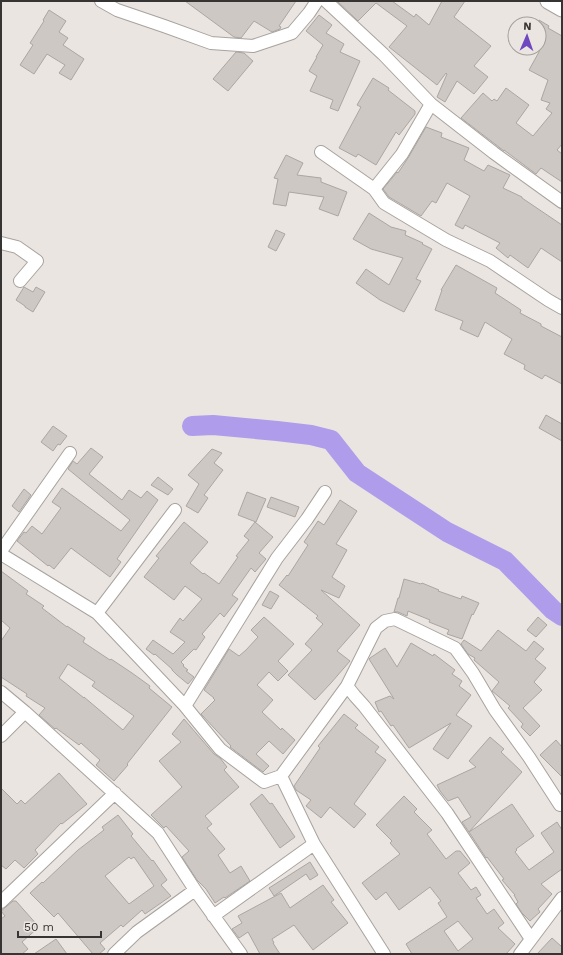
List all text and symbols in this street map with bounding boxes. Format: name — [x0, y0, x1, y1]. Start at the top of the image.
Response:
north arrow — [507, 16, 547, 56]
text: N — [523, 20, 532, 33]
scale bar — [18, 913, 101, 939]
text: 50 m — [24, 920, 54, 934]

